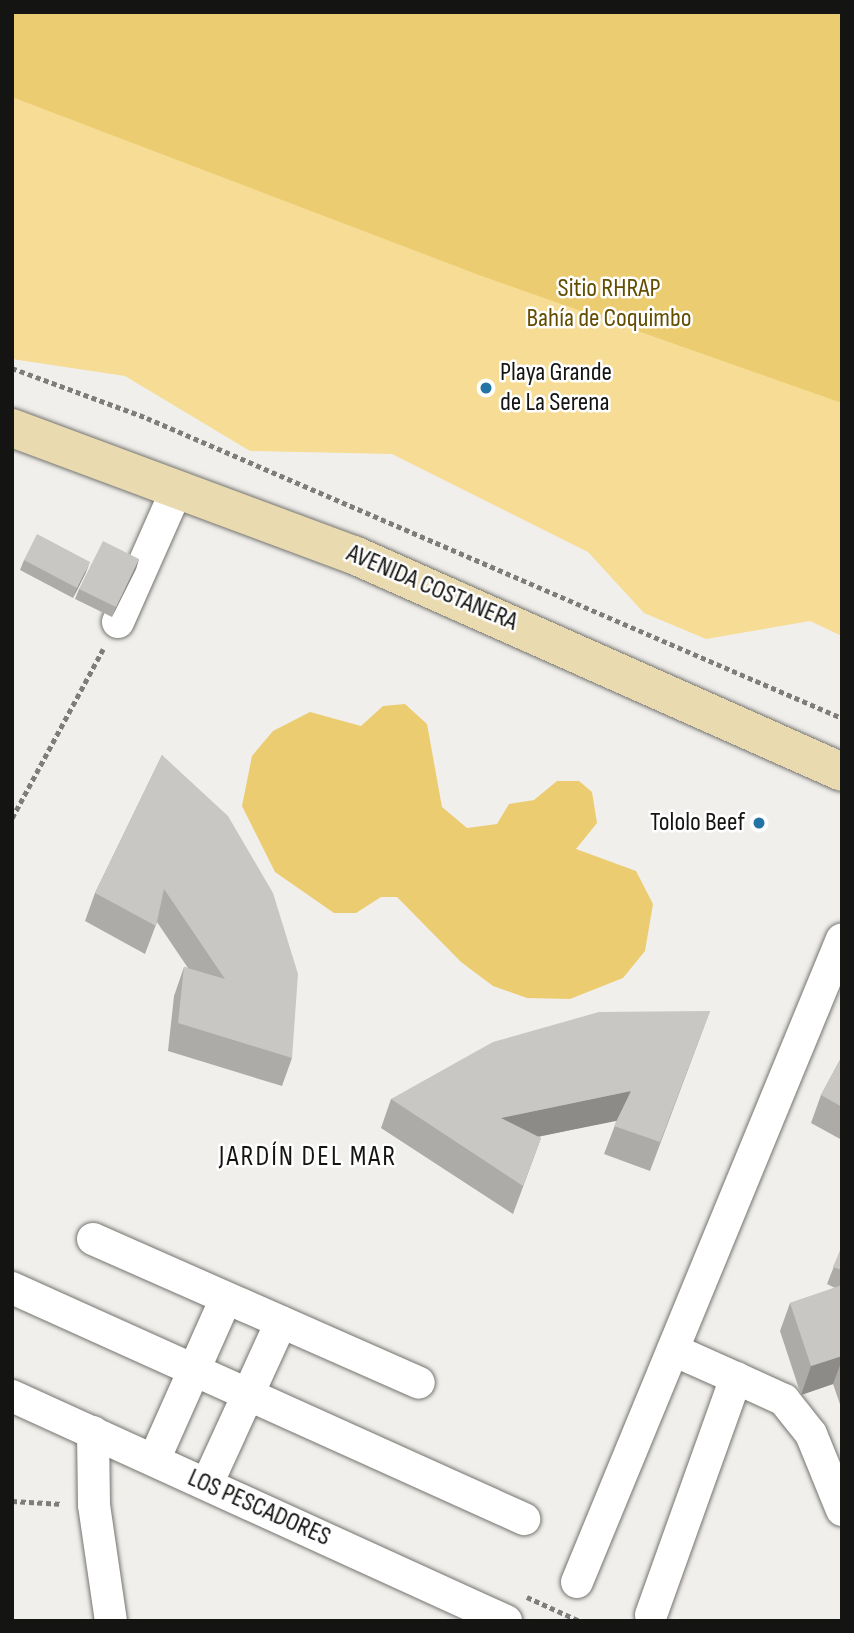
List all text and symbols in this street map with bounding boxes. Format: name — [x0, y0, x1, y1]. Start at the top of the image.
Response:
park label: Sitio RHRAP Bahía de Coquimbo — [526, 273, 692, 334]
place label: Playa Grande de La Serena — [500, 357, 612, 418]
marker: Playa Grande de La Serena — [478, 380, 494, 396]
street label: AVENIDA COSTANERA — [342, 538, 522, 638]
place label: Tololo Beef — [650, 807, 745, 839]
marker: Tololo Beef — [751, 815, 767, 831]
district label: JARDÍN DEL MAR — [221, 1140, 395, 1174]
street label: LOS PESCADORES — [183, 1463, 335, 1553]

